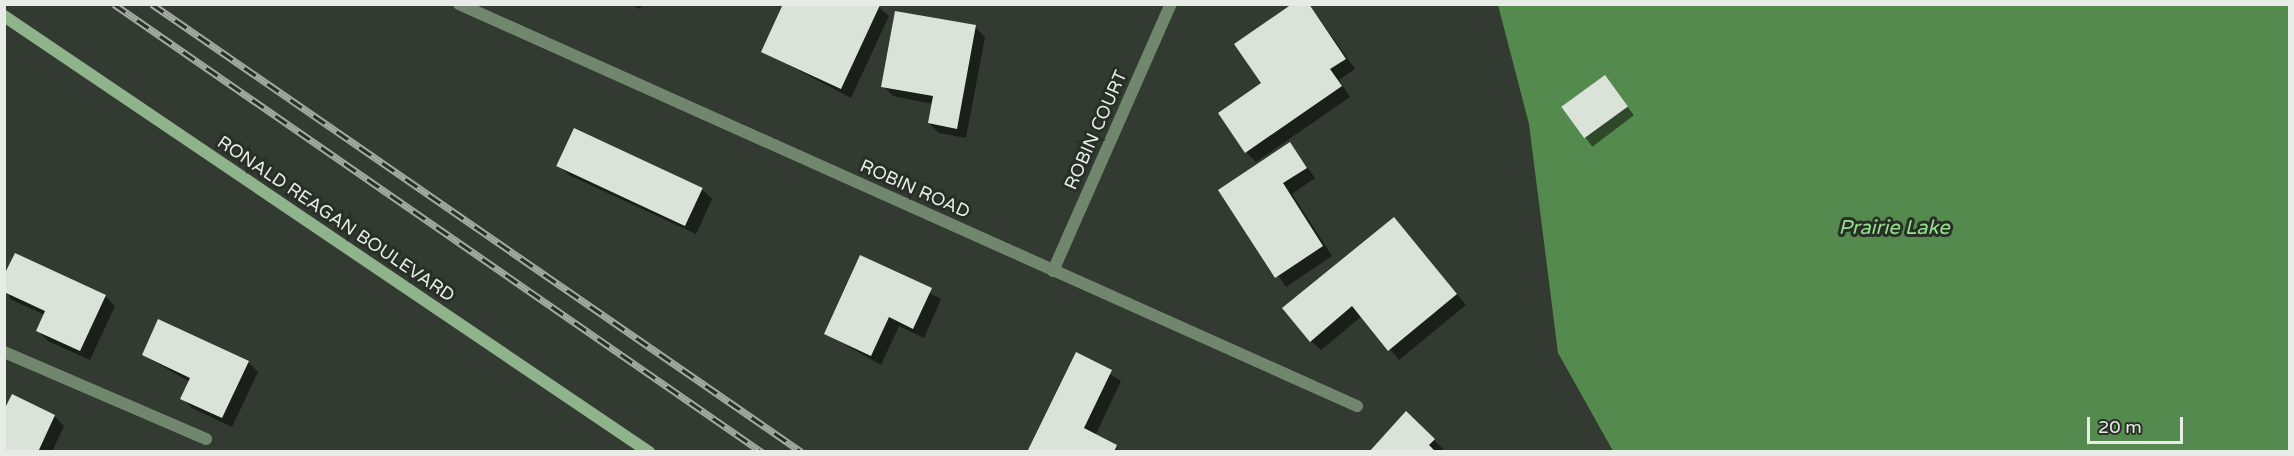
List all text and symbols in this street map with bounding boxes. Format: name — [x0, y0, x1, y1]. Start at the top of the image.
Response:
street label: ROBIN COURT — [1060, 67, 1132, 193]
street label: RONALD REAGAN BOULEVARD — [213, 131, 459, 307]
street label: ROBIN ROAD — [857, 155, 973, 223]
water label: Prairie Lake — [1838, 216, 1950, 240]
scale bar — [2090, 405, 2186, 443]
text: 20 m — [2098, 416, 2142, 438]

